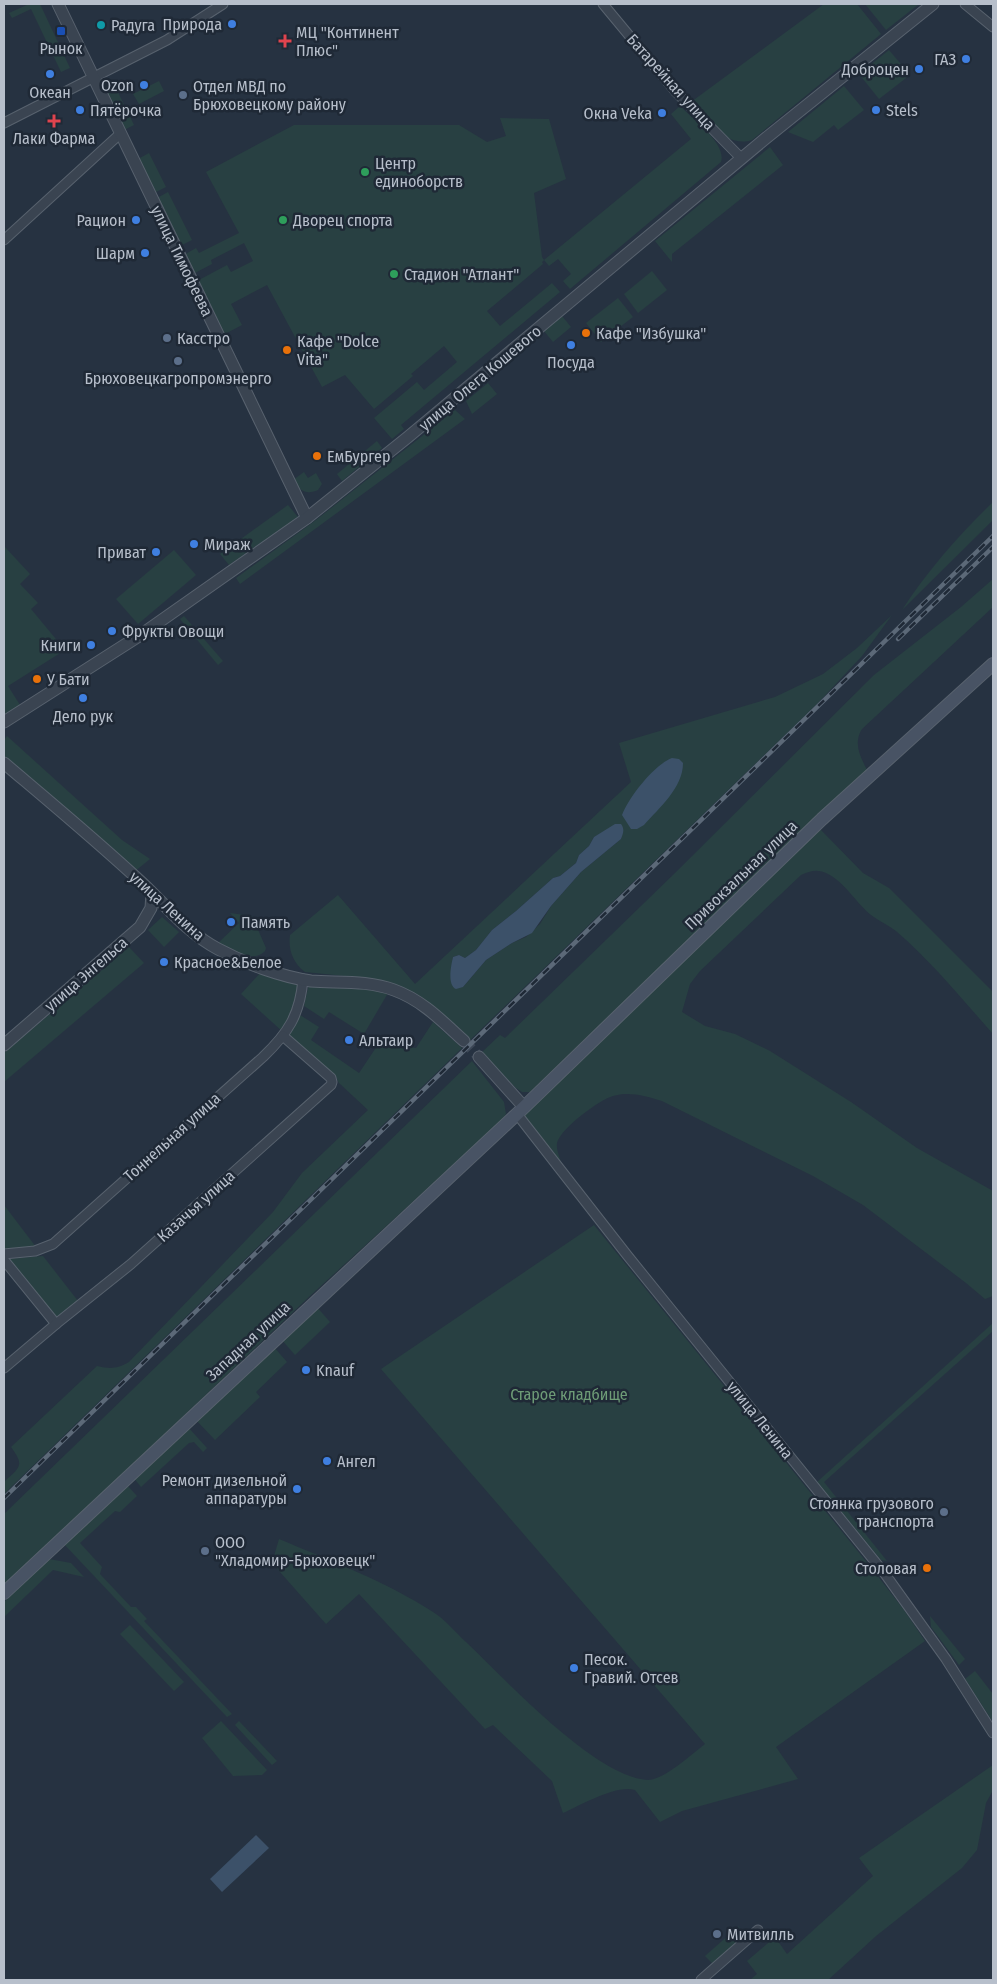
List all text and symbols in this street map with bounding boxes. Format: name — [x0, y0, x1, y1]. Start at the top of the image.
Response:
place label: Природа — [163, 15, 222, 34]
place label: Радуга — [111, 16, 155, 35]
marker: Природа — [226, 18, 238, 30]
marker: Радуга — [95, 19, 107, 31]
place label: МЦ "Континент Плюс" — [296, 23, 399, 60]
marker: Рынок — [55, 25, 67, 37]
street label: Батарейная улица — [623, 30, 719, 134]
marker: МЦ "Континент Плюс" — [278, 34, 292, 48]
place label: Рынок — [39, 39, 83, 58]
place label: ГАЗ — [934, 50, 956, 69]
marker: ГАЗ — [960, 53, 972, 65]
place label: Доброцен — [841, 60, 909, 79]
marker: Доброцен — [913, 63, 925, 75]
marker: Океан — [44, 68, 56, 80]
place label: Ozon — [101, 76, 134, 95]
place label: Отдел МВД по Брюховецкому району — [193, 77, 347, 114]
marker: Ozon — [138, 79, 150, 91]
place label: Океан — [29, 83, 71, 102]
marker: Отдел МВД по Брюховецкому району — [177, 89, 189, 101]
place label: Пятёрочка — [90, 101, 162, 120]
place label: Stels — [886, 101, 918, 120]
marker: Пятёрочка — [74, 104, 86, 116]
place label: Окна Veka — [584, 104, 652, 123]
marker: Stels — [870, 104, 882, 116]
marker: Окна Veka — [656, 107, 668, 119]
marker: Лаки Фарма — [48, 115, 60, 127]
place label: Лаки Фарма — [13, 129, 95, 148]
place label: Центр единоборств — [375, 154, 463, 191]
marker: Центр единоборств — [359, 166, 371, 178]
street label: улица Тимофеева — [147, 203, 217, 320]
place label: Рацион — [77, 211, 126, 230]
place label: Дворец спорта — [292, 211, 393, 230]
marker: Рацион — [130, 214, 142, 226]
marker: Дворец спорта — [277, 214, 289, 226]
place label: Шарм — [96, 244, 135, 263]
marker: Шарм — [139, 247, 151, 259]
place label: Стадион "Атлант" — [404, 265, 519, 284]
marker: Стадион "Атлант" — [388, 268, 400, 280]
street label: улица Олега Кошевого — [415, 321, 545, 435]
place label: Кафе "Избушка" — [596, 324, 706, 343]
marker: Кафе "Избушка" — [580, 327, 592, 339]
place label: Касстро — [177, 329, 230, 348]
marker: Касстро — [161, 332, 173, 344]
place label: Кафе "Dolce Vita" — [297, 332, 379, 369]
marker: Посуда — [565, 339, 577, 351]
marker: Кафе "Dolce Vita" — [281, 344, 293, 356]
place label: Посуда — [547, 353, 595, 372]
marker: Брюховецкагропромэнерго — [172, 355, 184, 367]
place label: Брюховецкагропромэнерго — [84, 369, 272, 388]
place label: ЕмБургер — [327, 447, 390, 466]
marker: ЕмБургер — [311, 450, 323, 462]
place label: Мираж — [204, 535, 251, 554]
marker: Мираж — [188, 538, 200, 550]
place label: Приват — [97, 543, 147, 562]
marker: Приват — [150, 546, 162, 558]
place label: Фрукты Овощи — [122, 622, 224, 641]
marker: Фрукты Овощи — [106, 625, 118, 637]
place label: Книги — [41, 636, 81, 655]
marker: Книги — [85, 639, 97, 651]
place label: У Бати — [46, 670, 90, 689]
marker: У Бати — [31, 673, 43, 685]
marker: Дело рук — [77, 692, 89, 704]
place label: Дело рук — [52, 707, 114, 726]
street label: Привокзальная улица — [681, 816, 801, 934]
street label: улица Ленина — [125, 867, 209, 945]
place label: Память — [241, 913, 290, 932]
marker: Память — [225, 916, 237, 928]
street label: улица Энгельса — [41, 933, 132, 1015]
place label: Красное&Белое — [174, 953, 282, 972]
marker: Красное&Белое — [158, 956, 170, 968]
place label: Альтаир — [359, 1031, 413, 1050]
marker: Альтаир — [343, 1034, 355, 1046]
street label: Тоннельная улица — [120, 1089, 224, 1185]
street label: Казачья улица — [153, 1166, 239, 1246]
street label: Западная улица — [202, 1297, 294, 1385]
place label: Knauf — [316, 1361, 355, 1380]
marker: Knauf — [300, 1364, 312, 1376]
street label: улица Ленина — [723, 1377, 797, 1463]
park label: Старое кладбище — [510, 1385, 628, 1404]
place label: Ангел — [337, 1452, 376, 1471]
marker: Ангел — [321, 1455, 333, 1467]
place label: Ремонт дизельной аппаратуры — [162, 1471, 287, 1508]
marker: Ремонт дизельной аппаратуры — [291, 1483, 303, 1495]
place label: Стоянка грузового транспорта — [809, 1494, 934, 1531]
marker: Стоянка грузового транспорта — [938, 1506, 950, 1518]
place label: ООО "Хладомир-Брюховецк" — [215, 1533, 375, 1570]
marker: ООО "Хладомир-Брюховецк" — [199, 1545, 211, 1557]
place label: Столовая — [855, 1559, 917, 1578]
marker: Столовая — [921, 1562, 933, 1574]
place label: Песок. Гравий. Отсев — [584, 1650, 679, 1687]
marker: Песок. Гравий. Отсев — [568, 1662, 580, 1674]
place label: Митвилль — [727, 1925, 794, 1944]
marker: Митвилль — [711, 1928, 723, 1940]

